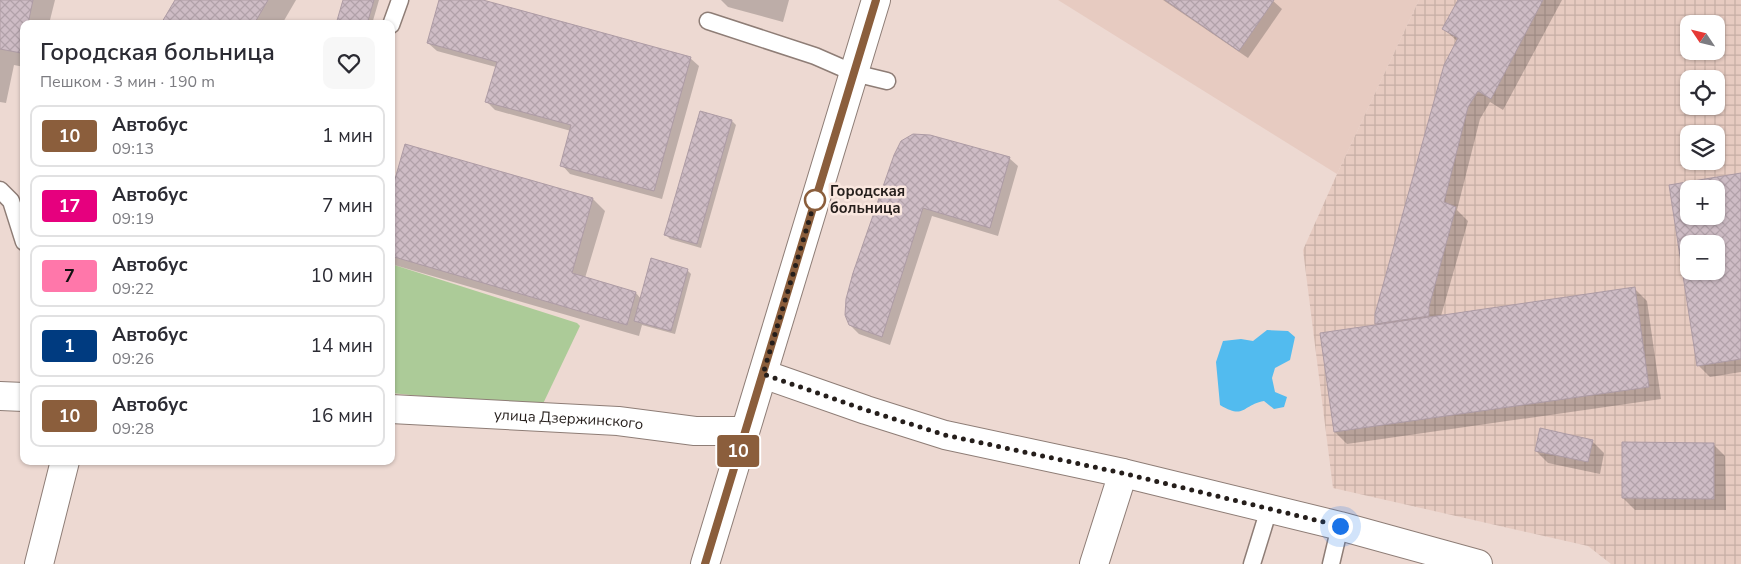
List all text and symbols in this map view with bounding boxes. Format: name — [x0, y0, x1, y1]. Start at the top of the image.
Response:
north arrow — [1680, 15, 1725, 60]
map controls — [1680, 15, 1725, 280]
text: Городская больница — [40, 36, 275, 68]
button: heart — [323, 37, 375, 89]
button: locate — [1680, 70, 1725, 115]
text: Пешком · 3 мин · 190 m — [40, 71, 215, 93]
text: Автобус — [112, 112, 188, 138]
text: 1 мин — [322, 123, 373, 149]
text: 10 — [59, 124, 80, 148]
button: layers — [1680, 125, 1725, 170]
text: 09:13 — [112, 138, 154, 160]
button: + — [1680, 180, 1725, 225]
place label: Городская больница — [830, 181, 905, 218]
text: Автобус — [112, 182, 188, 208]
marker: Городская больница — [804, 189, 826, 211]
text: 7 мин — [322, 193, 373, 219]
text: 17 — [59, 194, 80, 218]
text: 09:19 — [112, 208, 154, 230]
button: − — [1680, 235, 1725, 280]
text: Автобус — [112, 252, 188, 278]
text: 10 мин — [311, 263, 373, 289]
text: 7 — [64, 264, 75, 288]
text: 09:22 — [112, 278, 154, 300]
text: Автобус — [112, 322, 188, 348]
text: 14 мин — [311, 333, 373, 359]
text: 1 — [64, 334, 75, 358]
text: 09:26 — [112, 348, 154, 370]
text: Автобус — [112, 392, 188, 418]
text: 16 мин — [311, 403, 373, 429]
text: 10 — [59, 404, 80, 428]
street label: улица Дзержинского — [493, 404, 645, 434]
text: 09:28 — [112, 418, 154, 440]
line badge: 10 — [716, 435, 760, 467]
text: 10 — [727, 439, 749, 463]
your location — [1328, 514, 1353, 539]

